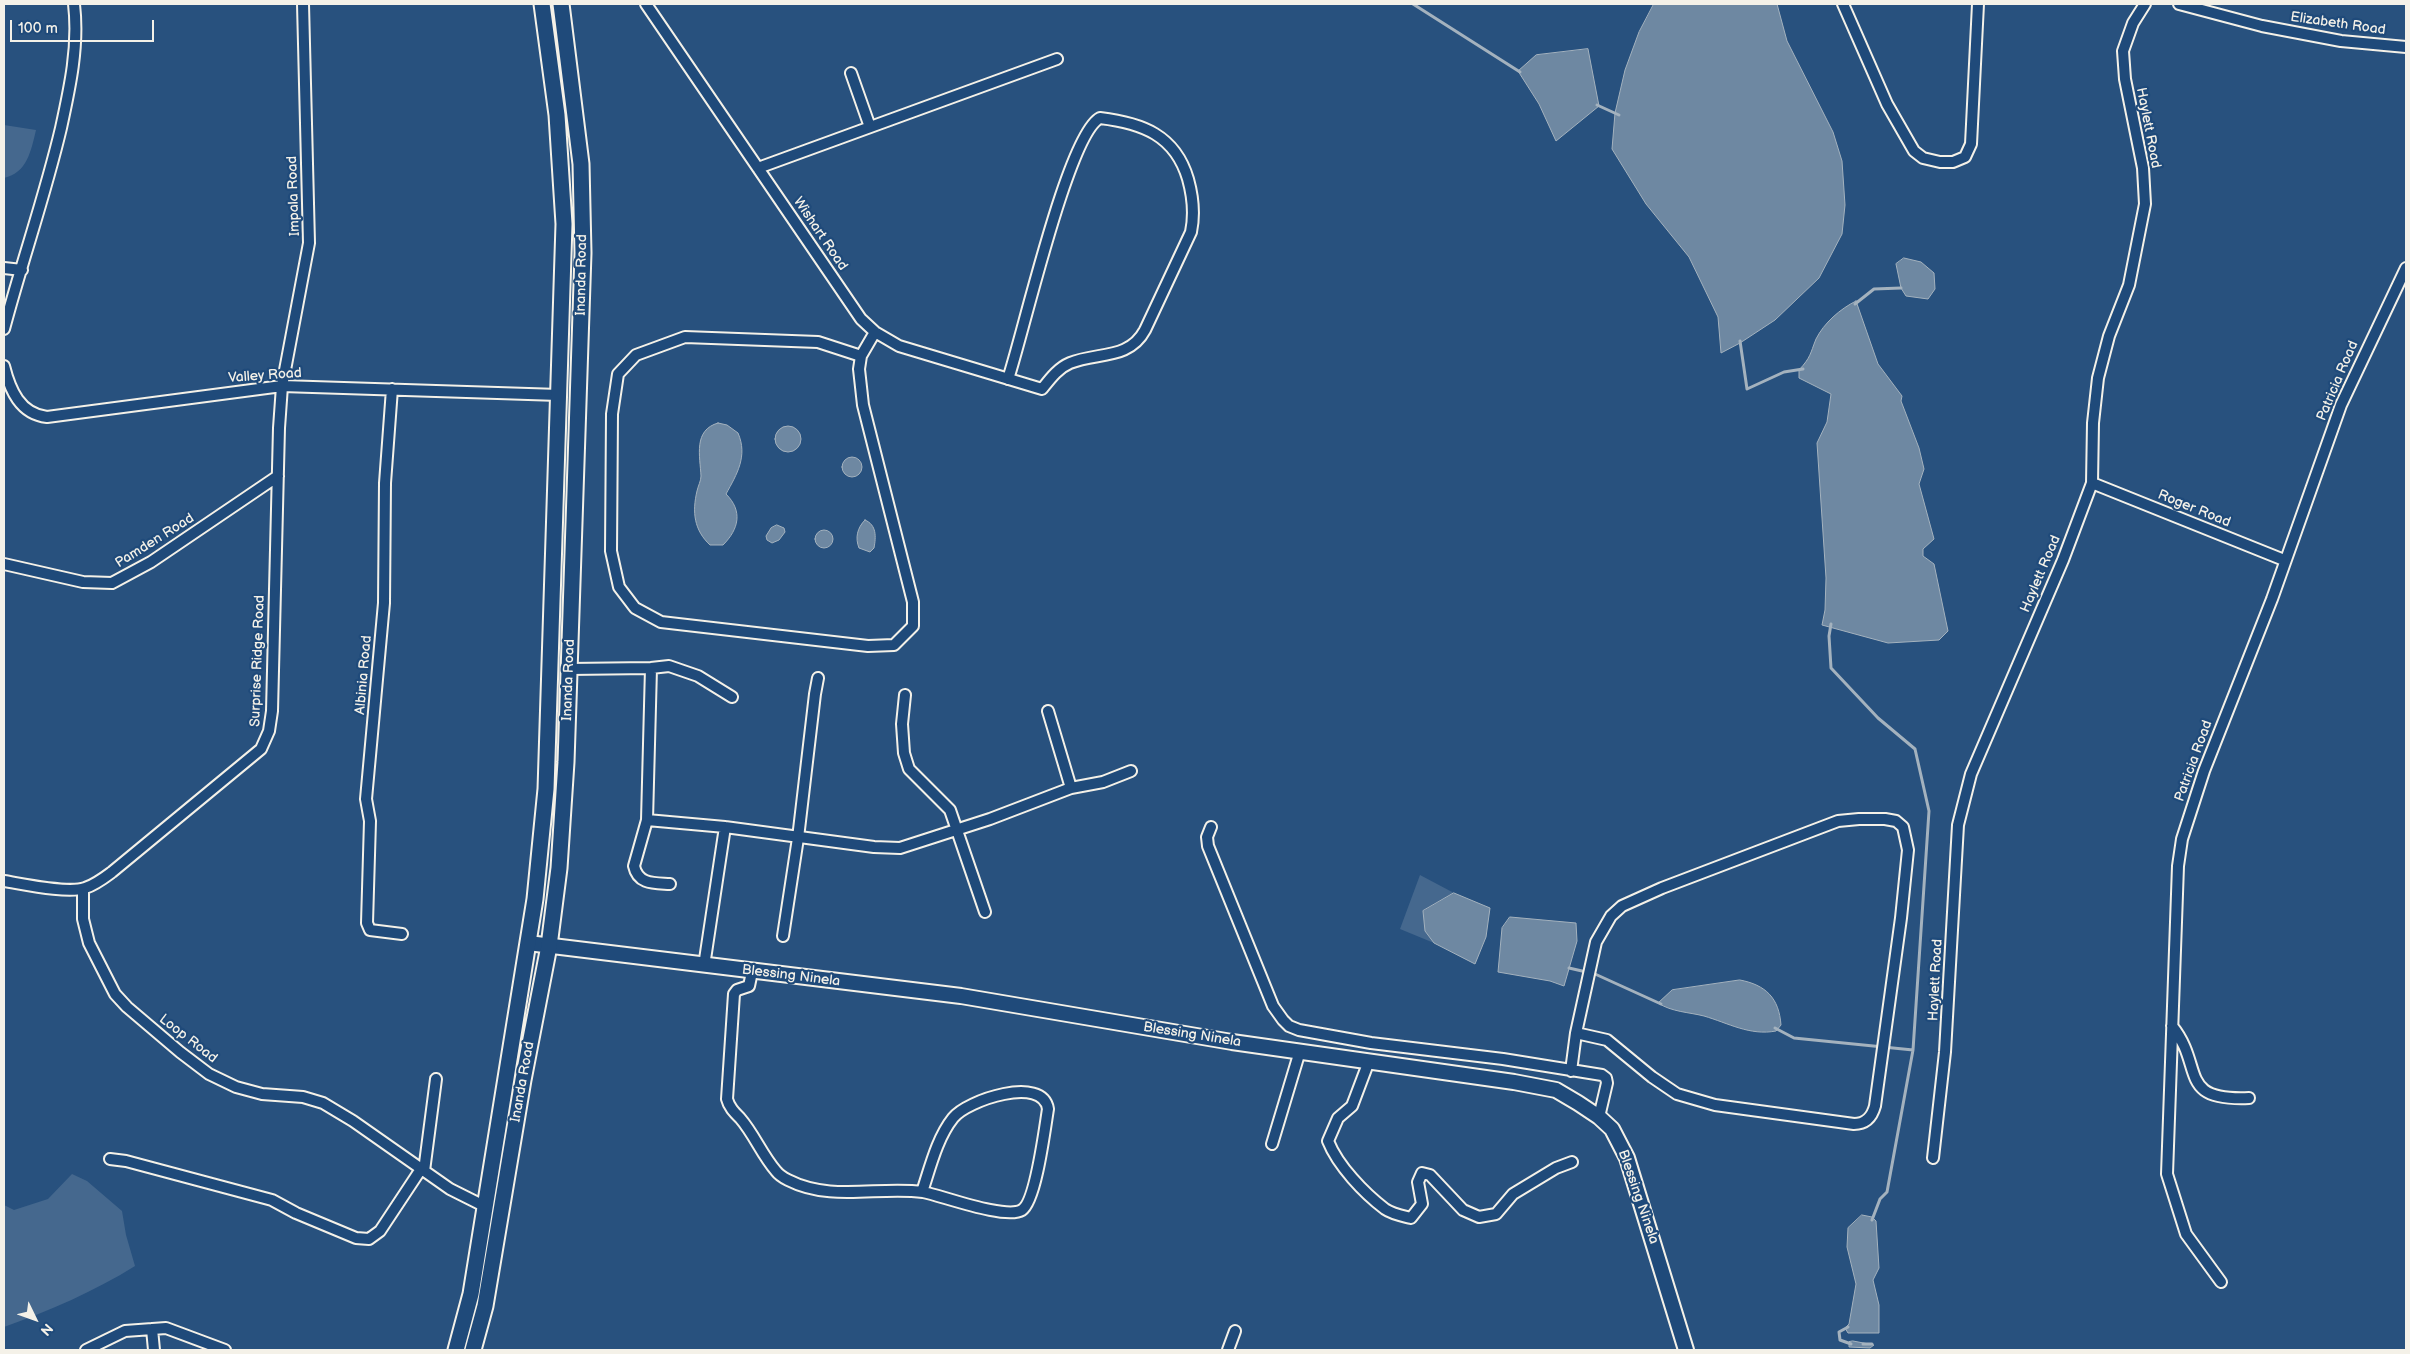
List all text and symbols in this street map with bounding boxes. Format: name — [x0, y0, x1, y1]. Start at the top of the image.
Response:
street label: Elizabeth Road — [2289, 9, 2387, 39]
scale bar — [12, 10, 156, 42]
text: 100 m — [18, 19, 58, 38]
street label: Haylett Road — [2132, 86, 2164, 170]
street label: Impala Road — [284, 155, 304, 237]
street label: Wishart Road — [789, 194, 851, 274]
street label: Inanda Road — [573, 234, 591, 316]
street label: Patricia Road — [2314, 339, 2362, 423]
street label: Valley Road — [228, 365, 302, 387]
street label: Roger Road — [2155, 487, 2233, 531]
street label: Pamden Road — [113, 510, 197, 572]
street label: Haylett Road — [2017, 533, 2065, 615]
street label: Surprise Ridge Road — [247, 595, 269, 727]
street label: Albinia Road — [352, 635, 376, 715]
street label: Inanda Road — [559, 639, 579, 721]
street label: Patricia Road — [2172, 718, 2216, 804]
street label: Haylett Road — [1925, 939, 1947, 1021]
street label: Blessing Ninela — [741, 962, 841, 990]
street label: Loop Road — [156, 1011, 220, 1067]
street label: Blessing Ninela — [1142, 1019, 1242, 1051]
street label: Inanda Road — [508, 1040, 538, 1124]
street label: Blessing Ninela — [1614, 1148, 1662, 1246]
north arrow — [10, 1294, 60, 1344]
text: N — [37, 1320, 56, 1339]

